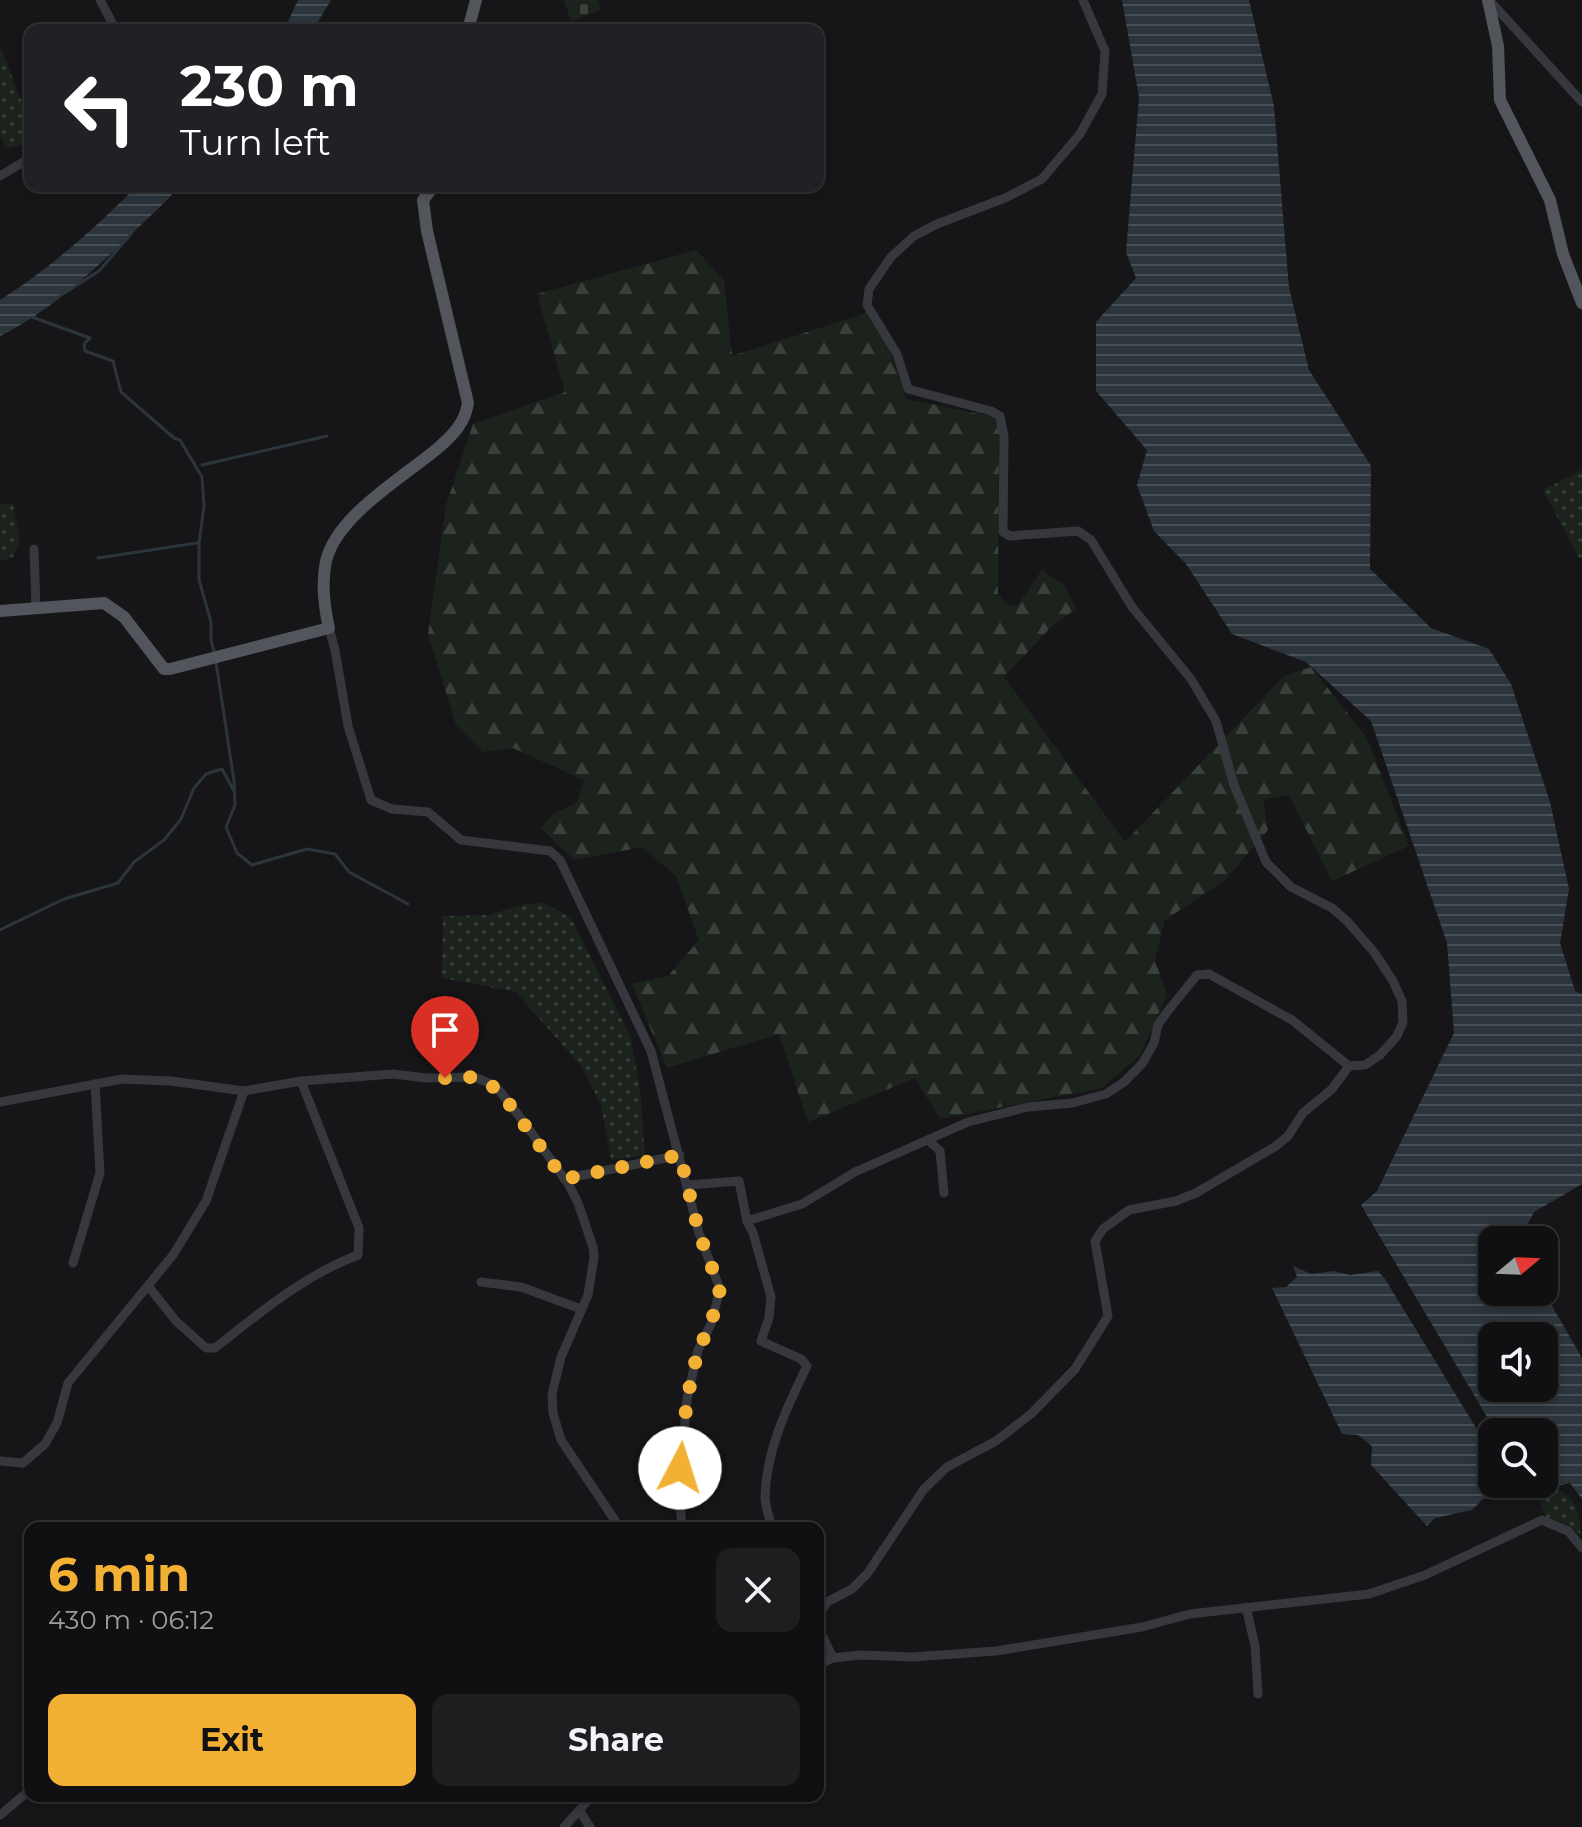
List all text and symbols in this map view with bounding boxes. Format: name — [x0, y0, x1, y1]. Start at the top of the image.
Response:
text: 230 m — [180, 52, 359, 120]
icon: left — [48, 56, 152, 160]
text: Turn left — [180, 120, 331, 164]
pin — [411, 996, 479, 1078]
icon: arrive — [423, 1008, 467, 1052]
north arrow — [1478, 1226, 1558, 1306]
map controls — [1478, 1226, 1558, 1498]
button: sound — [1478, 1322, 1558, 1402]
button: search — [1478, 1418, 1558, 1498]
position arrow — [638, 1426, 722, 1510]
text: 6 min — [48, 1545, 190, 1603]
button: close — [716, 1548, 800, 1632]
text: 430 m · 06:12 — [48, 1604, 214, 1636]
button: Exit — [48, 1694, 416, 1786]
button: Share — [432, 1694, 800, 1786]

